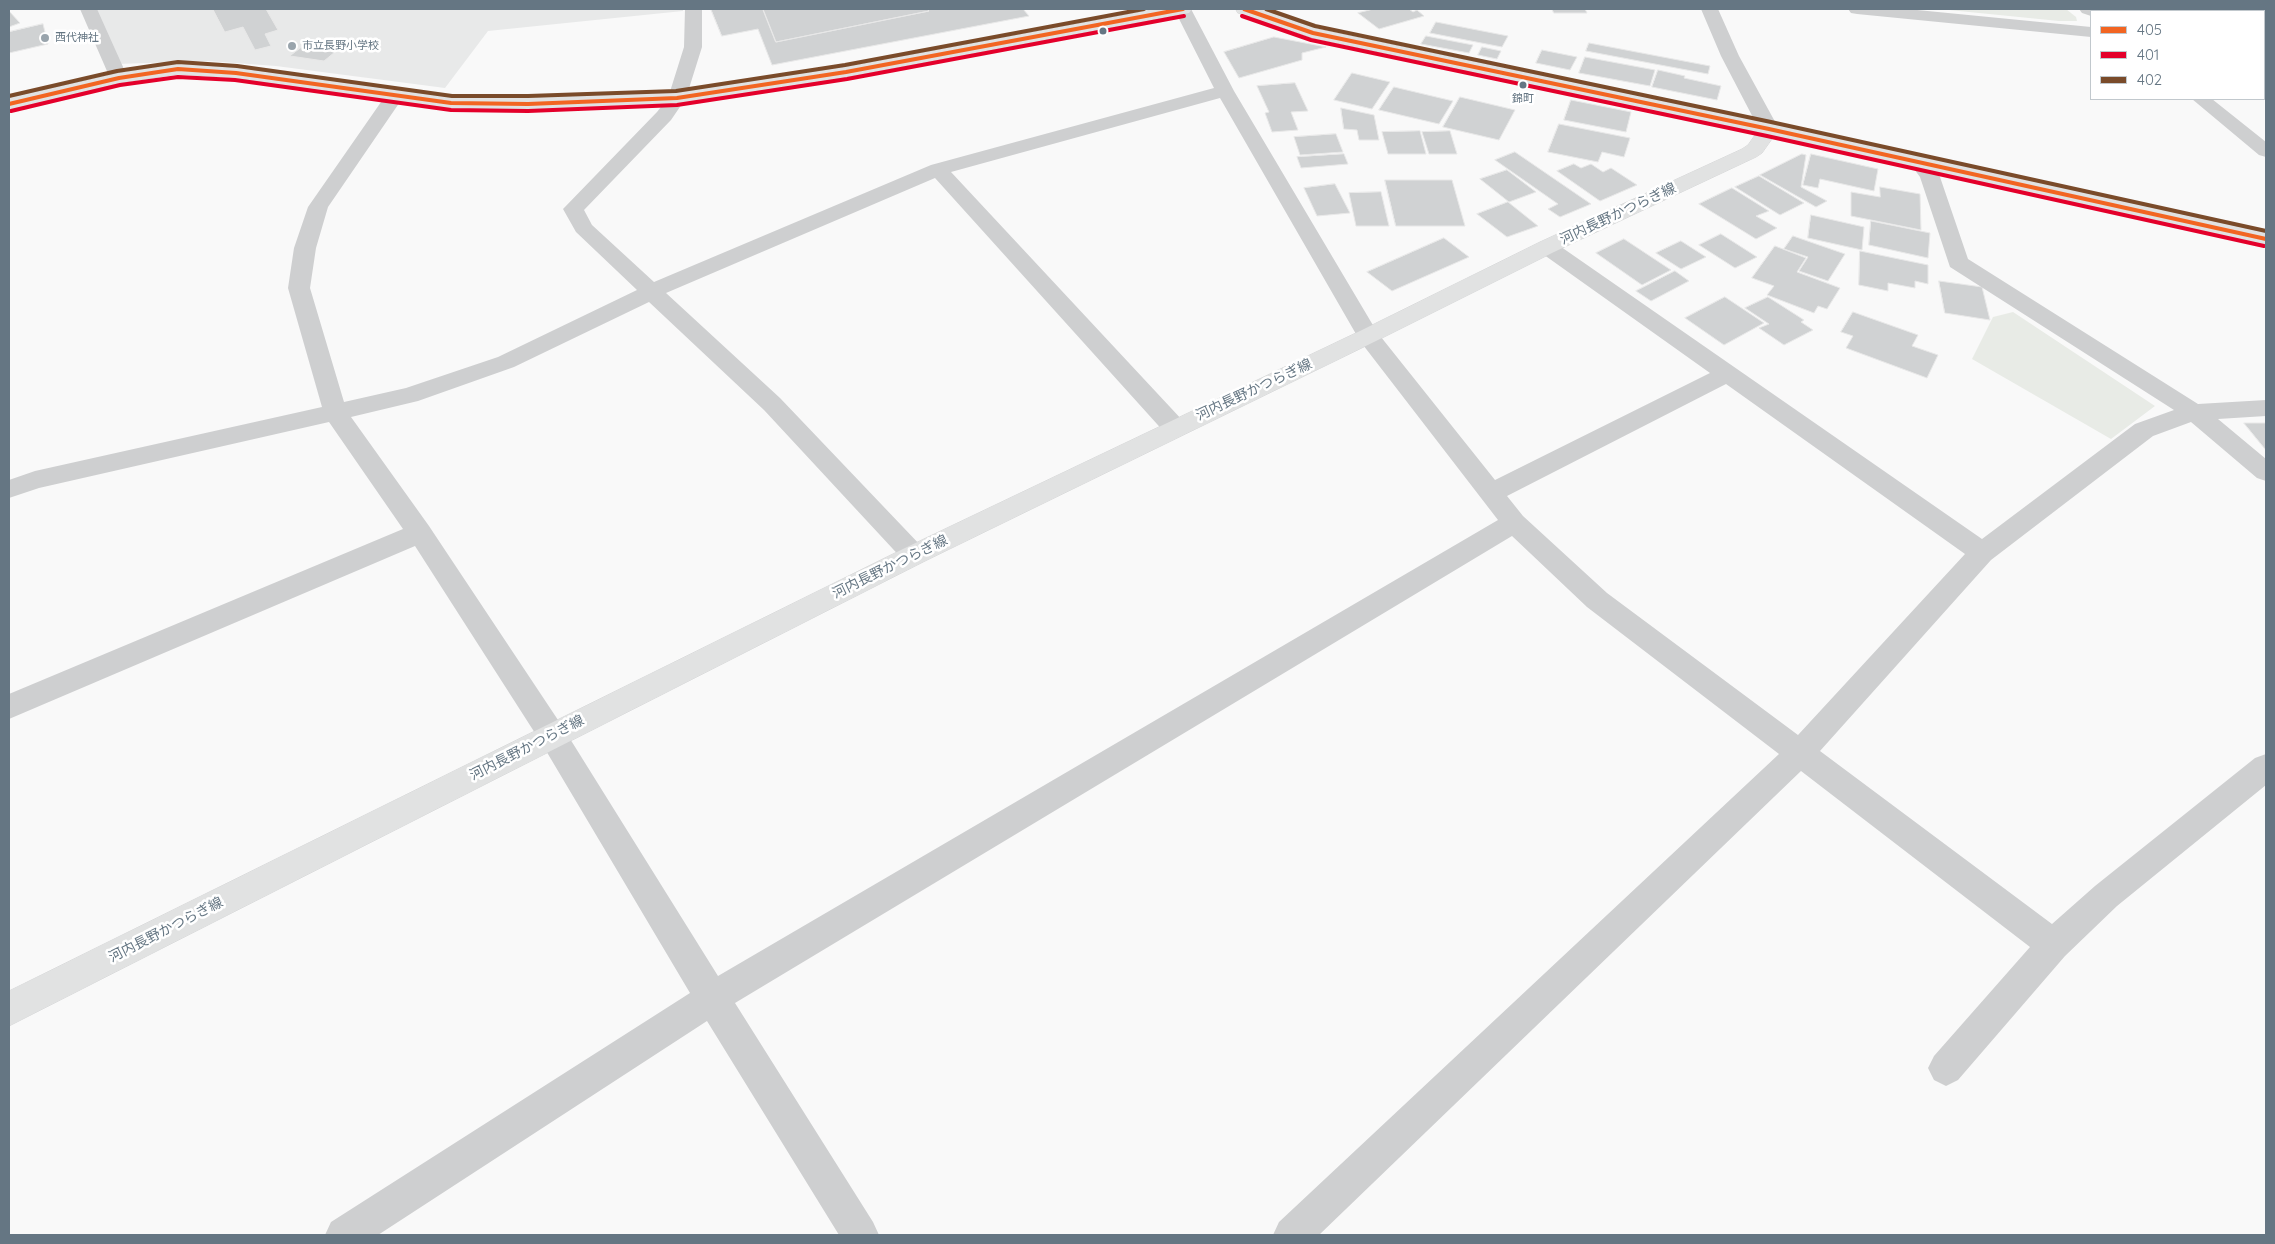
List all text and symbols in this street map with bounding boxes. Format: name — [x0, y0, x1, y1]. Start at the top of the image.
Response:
legend — [2090, 10, 2265, 100]
text: 405 — [2137, 20, 2162, 39]
unlabelled marker — [1098, 26, 1108, 36]
place label: 西代神社 — [55, 31, 99, 45]
marker: 西代神社 — [39, 32, 51, 44]
place label: 市立長野小学校 — [302, 39, 379, 53]
marker: 市立長野小学校 — [286, 40, 298, 52]
text: 401 — [2137, 45, 2159, 64]
text: 402 — [2137, 70, 2162, 89]
marker: 錦町 — [1518, 80, 1528, 90]
place label: 錦町 — [1512, 92, 1534, 106]
street label: 河内長野かつらぎ線 — [1557, 180, 1679, 248]
street label: 河内長野かつらぎ線 — [1193, 356, 1315, 424]
street label: 河内長野かつらぎ線 — [830, 532, 950, 602]
street label: 河内長野かつらぎ線 — [467, 712, 587, 784]
street label: 河内長野かつらぎ線 — [106, 894, 226, 966]

